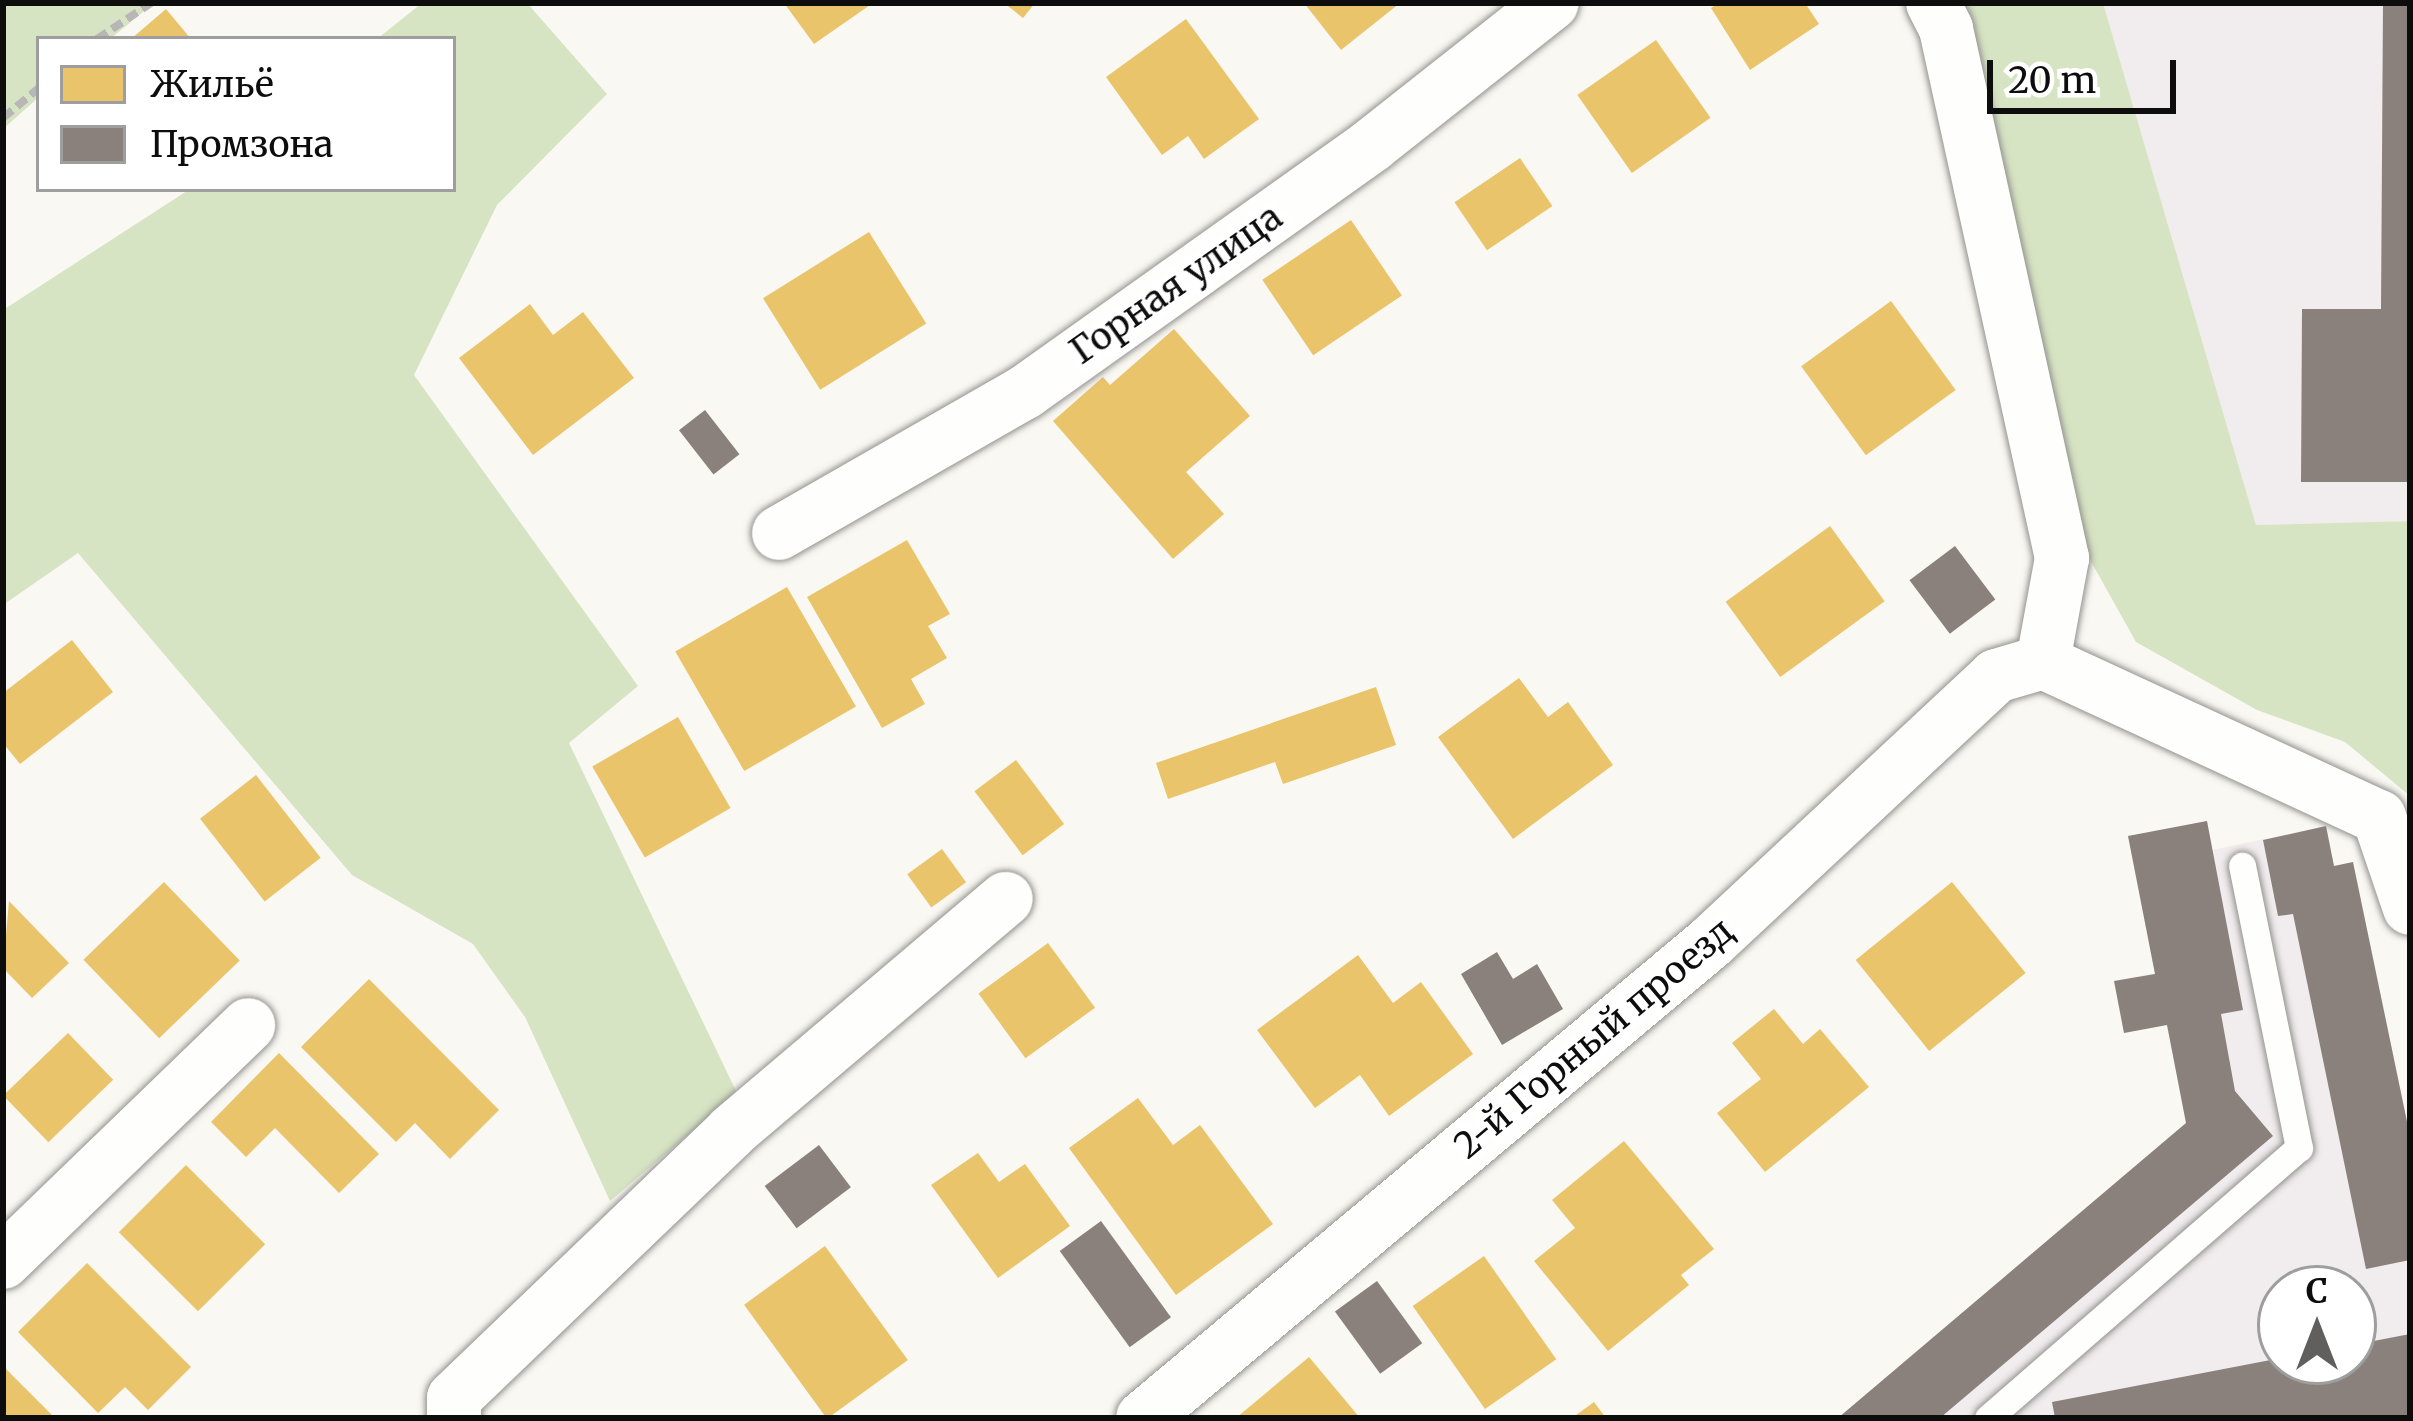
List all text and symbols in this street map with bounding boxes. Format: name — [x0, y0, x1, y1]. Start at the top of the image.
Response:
legend — [36, 36, 456, 192]
scale bar — [1993, 36, 2182, 110]
text: 20 m — [2008, 58, 2096, 103]
text: Жильё — [150, 62, 274, 107]
text: Промзона — [150, 122, 333, 167]
street label: Горная улица — [1062, 195, 1290, 373]
street label: 2-й Горный проезд — [1446, 909, 1742, 1167]
north arrow — [2257, 1265, 2377, 1385]
text: С — [2306, 1271, 2328, 1312]

